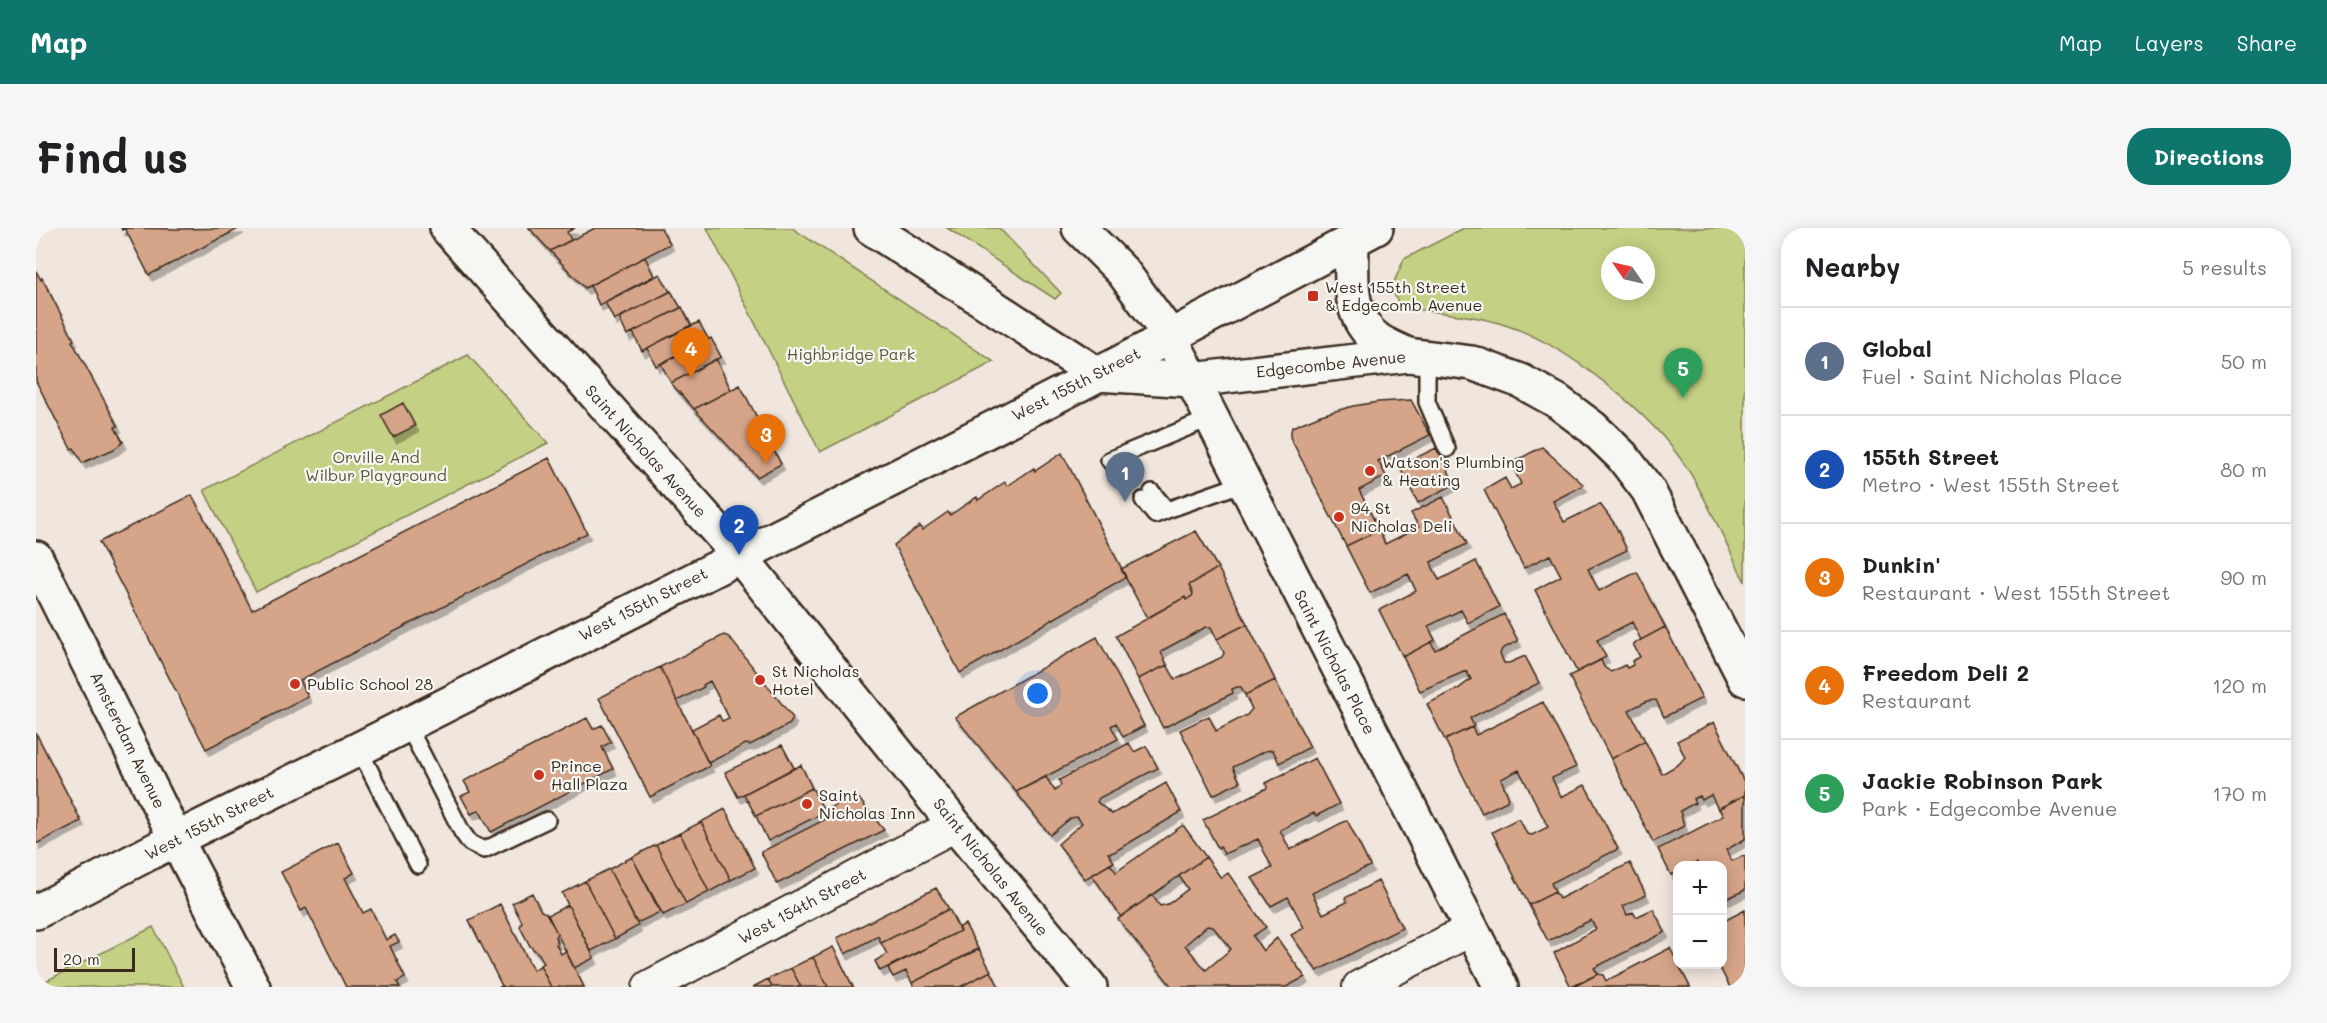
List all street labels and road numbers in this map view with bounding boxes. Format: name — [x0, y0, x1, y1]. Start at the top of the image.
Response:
street label: West 155th Street — [1008, 342, 1144, 425]
street label: Edgecombe Avenue — [1255, 345, 1407, 382]
street label: Saint Nicholas Avenue — [581, 380, 712, 522]
street label: West 155th Street — [575, 562, 711, 645]
street label: Saint Nicholas Place — [1290, 586, 1381, 738]
street label: Amsterdam Avenue — [86, 668, 171, 812]
street label: West 155th Street — [141, 781, 277, 864]
street label: Saint Nicholas Avenue — [929, 793, 1054, 940]
street label: West 154th Street — [734, 863, 869, 948]

